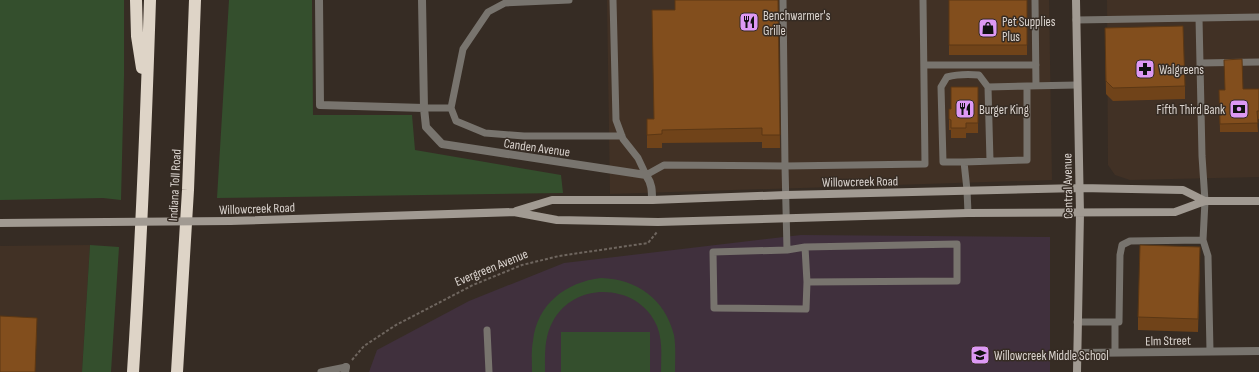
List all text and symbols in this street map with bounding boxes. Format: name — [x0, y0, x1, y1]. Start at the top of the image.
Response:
place label: Benchwarmer's Grille — [763, 8, 831, 39]
restaurant icon: Benchwarmer's Grille — [738, 11, 760, 33]
place label: Pet Supplies Plus — [1002, 14, 1056, 45]
shop icon: Pet Supplies Plus — [977, 17, 999, 39]
pharmacy icon: Walgreens — [1134, 58, 1156, 80]
place label: Walgreens — [1159, 62, 1204, 78]
restaurant icon: Burger King — [954, 98, 976, 120]
bank icon: Fifth Third Bank — [1228, 98, 1250, 120]
place label: Burger King — [979, 102, 1029, 118]
place label: Fifth Third Bank — [1157, 102, 1225, 118]
street label: Canden Avenue — [503, 135, 571, 161]
street label: Indiana Toll Road — [165, 149, 185, 221]
street label: Central Avenue — [1059, 153, 1077, 219]
street label: Willowcreek Road — [822, 173, 898, 191]
street label: Willowcreek Road — [219, 200, 295, 218]
street label: Evergreen Avenue — [452, 246, 530, 290]
street label: Elm Street — [1145, 333, 1191, 349]
school or university icon: Willowcreek Middle School — [969, 344, 991, 366]
place label: Willowcreek Middle School — [994, 348, 1109, 364]

